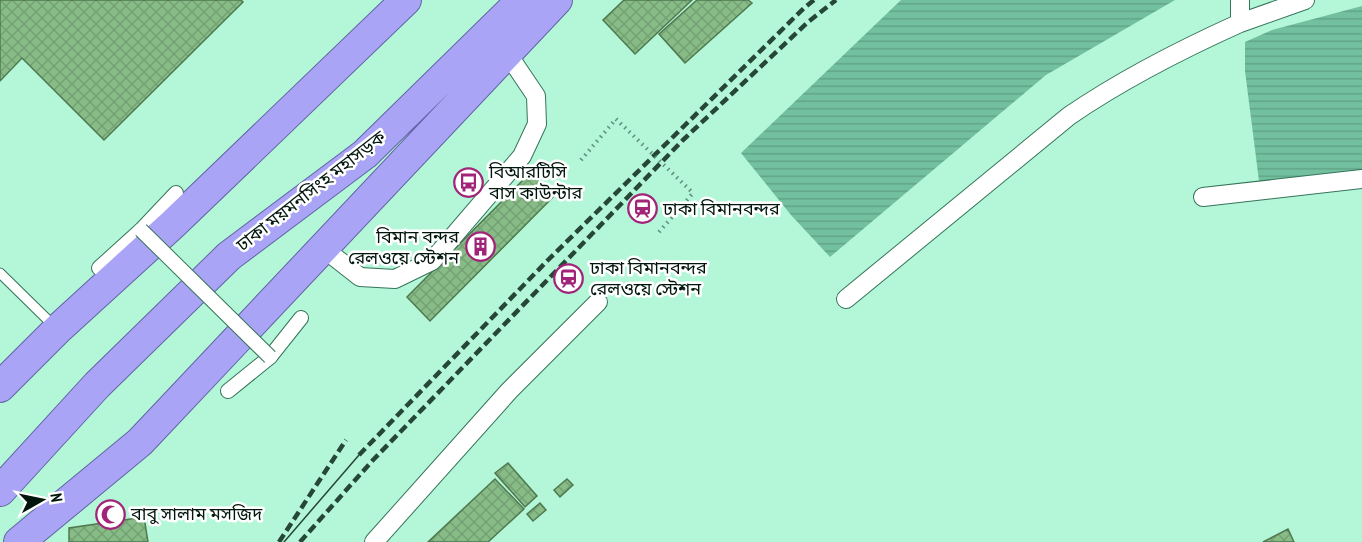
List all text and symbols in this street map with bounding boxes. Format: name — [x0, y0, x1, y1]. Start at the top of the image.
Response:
street label: ঢাকা ময়মনসিংহ মহাসড়ক — [231, 125, 390, 257]
place label: বিআরটিসি বাস কাউন্টার — [488, 160, 582, 204]
bus stop icon: বিআরটিসি বাস কাউন্টার — [452, 166, 484, 198]
station icon: ঢাকা বিমানবন্দর — [626, 193, 658, 225]
place label: ঢাকা বিমানবন্দর — [662, 197, 780, 220]
place label: বিমান বন্দর রেলওয়ে স্টেশন — [348, 225, 460, 269]
building icon: বিমান বন্দর রেলওয়ে স্টেশন — [464, 231, 496, 263]
place label: ঢাকা বিমানবন্দর রেলওয়ে স্টেশন — [589, 256, 707, 300]
station icon: ঢাকা বিমানবন্দর রেলওয়ে স্টেশন — [553, 262, 585, 294]
north arrow — [12, 470, 72, 530]
text: N — [46, 492, 67, 503]
mosque icon: বাবু সালাম মসজিদ — [94, 498, 126, 530]
place label: বাবু সালাম মসজিদ — [130, 502, 263, 525]

